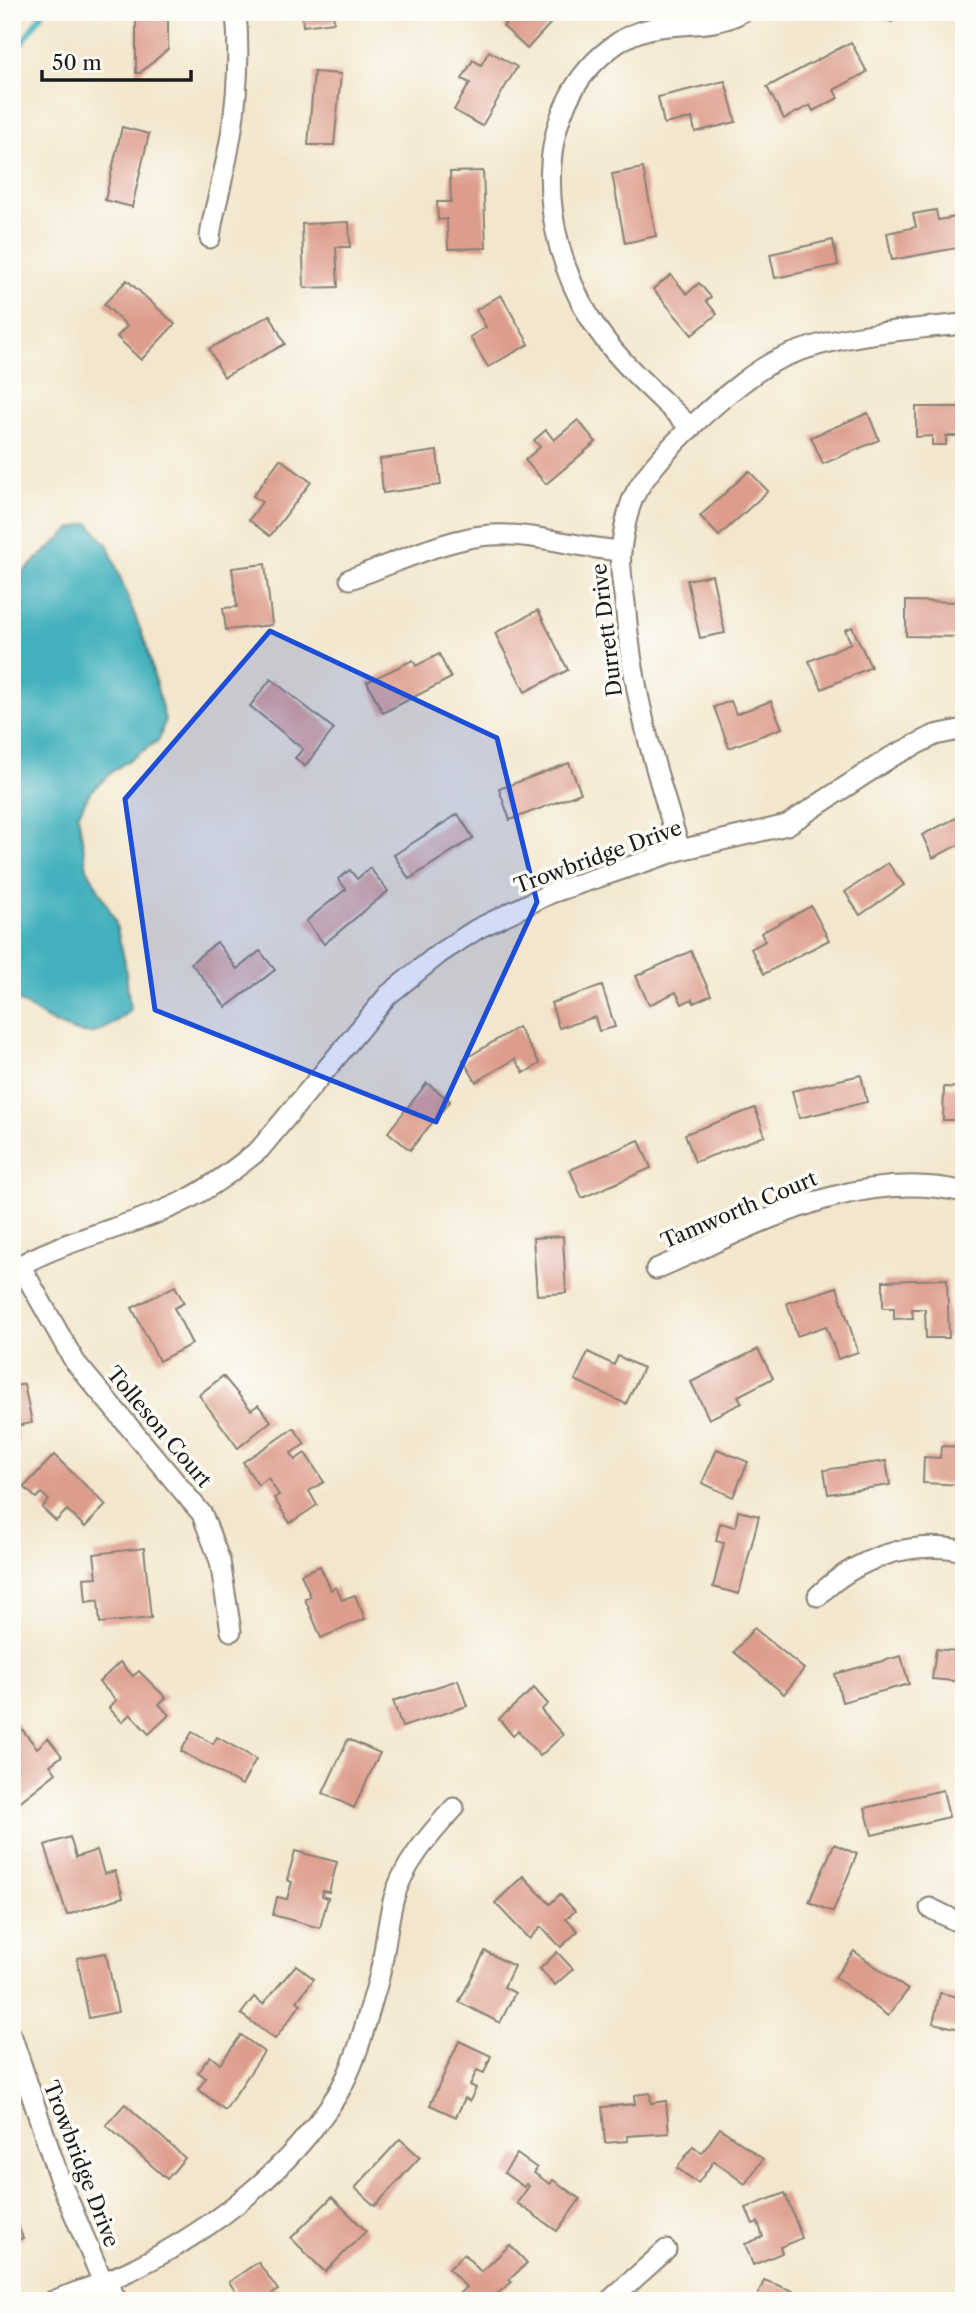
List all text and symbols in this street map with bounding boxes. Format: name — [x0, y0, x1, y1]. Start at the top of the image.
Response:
scale bar — [42, 38, 191, 82]
text: 50 m — [52, 50, 102, 75]
street label: Durrett Drive — [586, 562, 627, 698]
street label: Trowbridge Drive — [511, 815, 685, 898]
street label: Tamworth Court — [657, 1165, 821, 1254]
street label: Tolleson Court — [102, 1361, 217, 1493]
street label: Trowbridge Drive — [38, 2077, 125, 2251]

